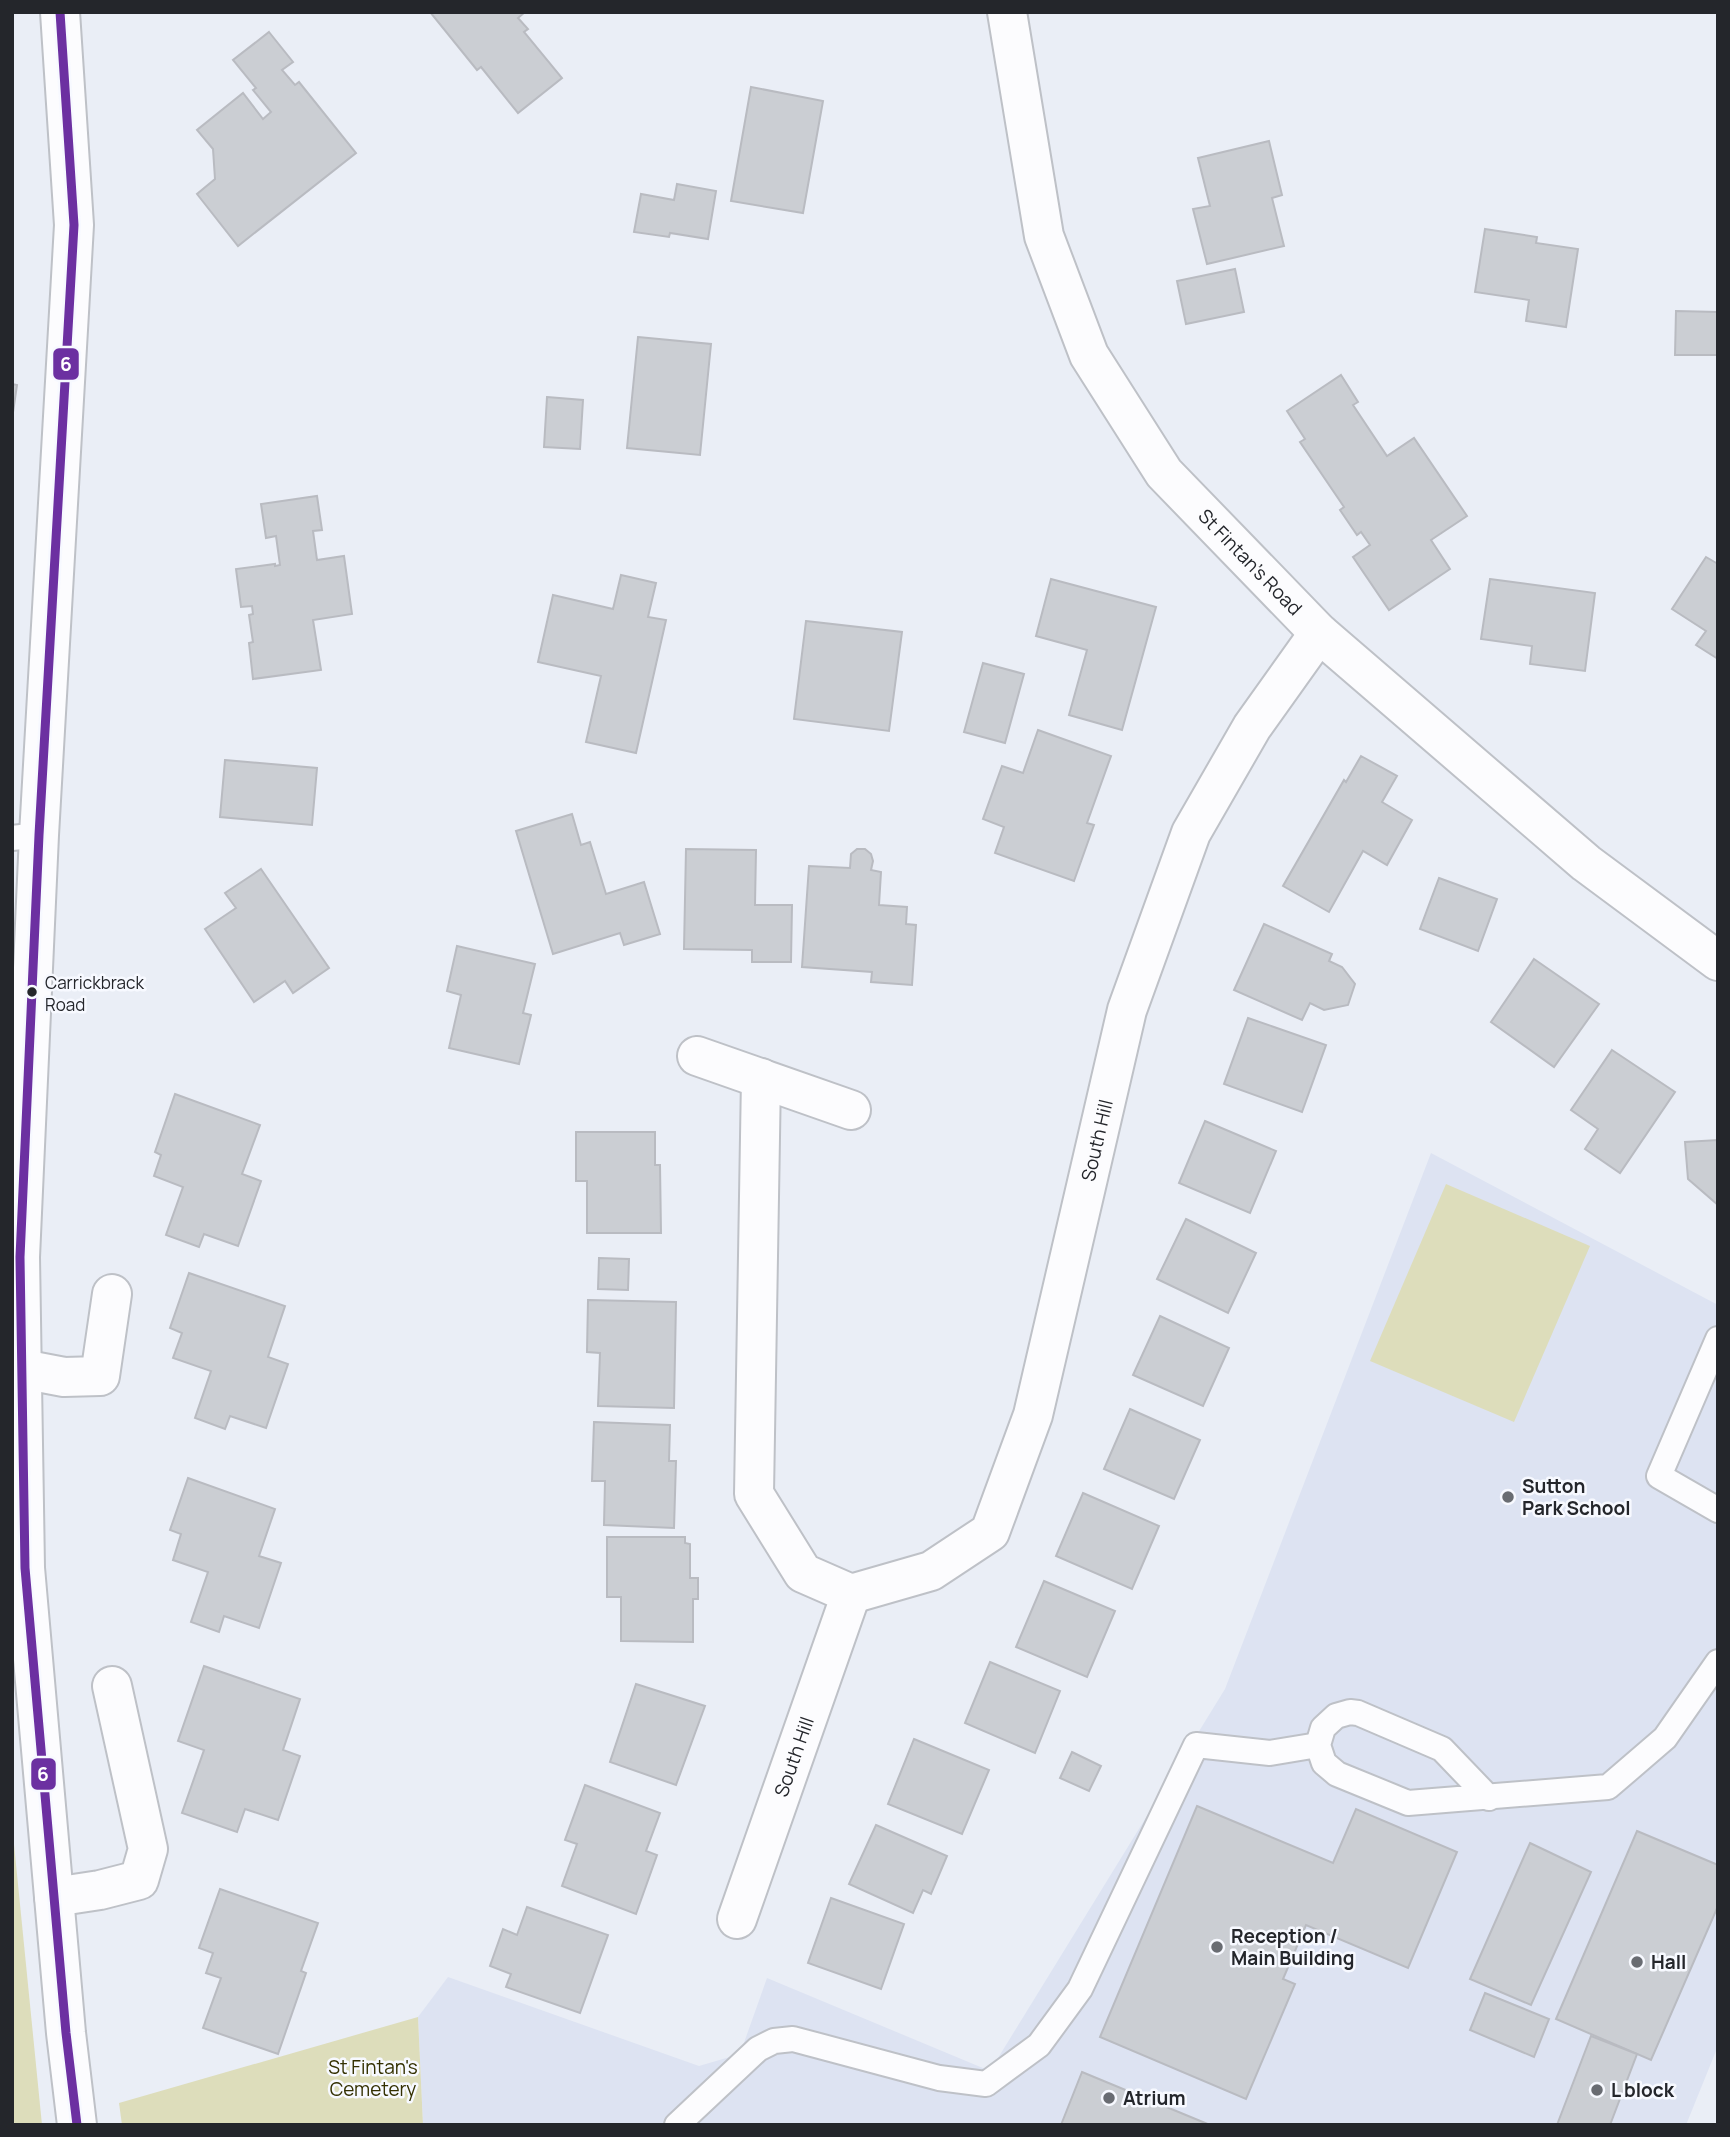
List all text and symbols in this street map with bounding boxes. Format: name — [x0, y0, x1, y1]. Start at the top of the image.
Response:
line badge: 6 — [52, 347, 80, 381]
text: 6 — [60, 351, 72, 377]
street label: St Fintan's Road — [1193, 503, 1308, 621]
place label: Carrickbrack Road — [45, 971, 144, 1016]
marker: Carrickbrack Road — [25, 985, 39, 999]
street label: South Hill — [1075, 1097, 1119, 1184]
place label: Sutton Park School — [1522, 1473, 1631, 1521]
marker: Sutton Park School — [1500, 1489, 1516, 1505]
street label: South Hill — [768, 1713, 820, 1800]
line badge: 6 — [30, 1757, 57, 1791]
text: 6 — [37, 1761, 49, 1787]
place label: Reception / Main Building — [1231, 1923, 1354, 1971]
marker: Reception / Main Building — [1209, 1939, 1225, 1955]
place label: Hall — [1651, 1949, 1686, 1975]
marker: Hall — [1629, 1954, 1645, 1970]
park label: St Fintan's Cemetery — [328, 2054, 418, 2102]
place label: L block — [1611, 2077, 1675, 2103]
marker: L block — [1589, 2082, 1605, 2098]
place label: Atrium — [1123, 2085, 1185, 2111]
marker: Atrium — [1101, 2090, 1117, 2106]

